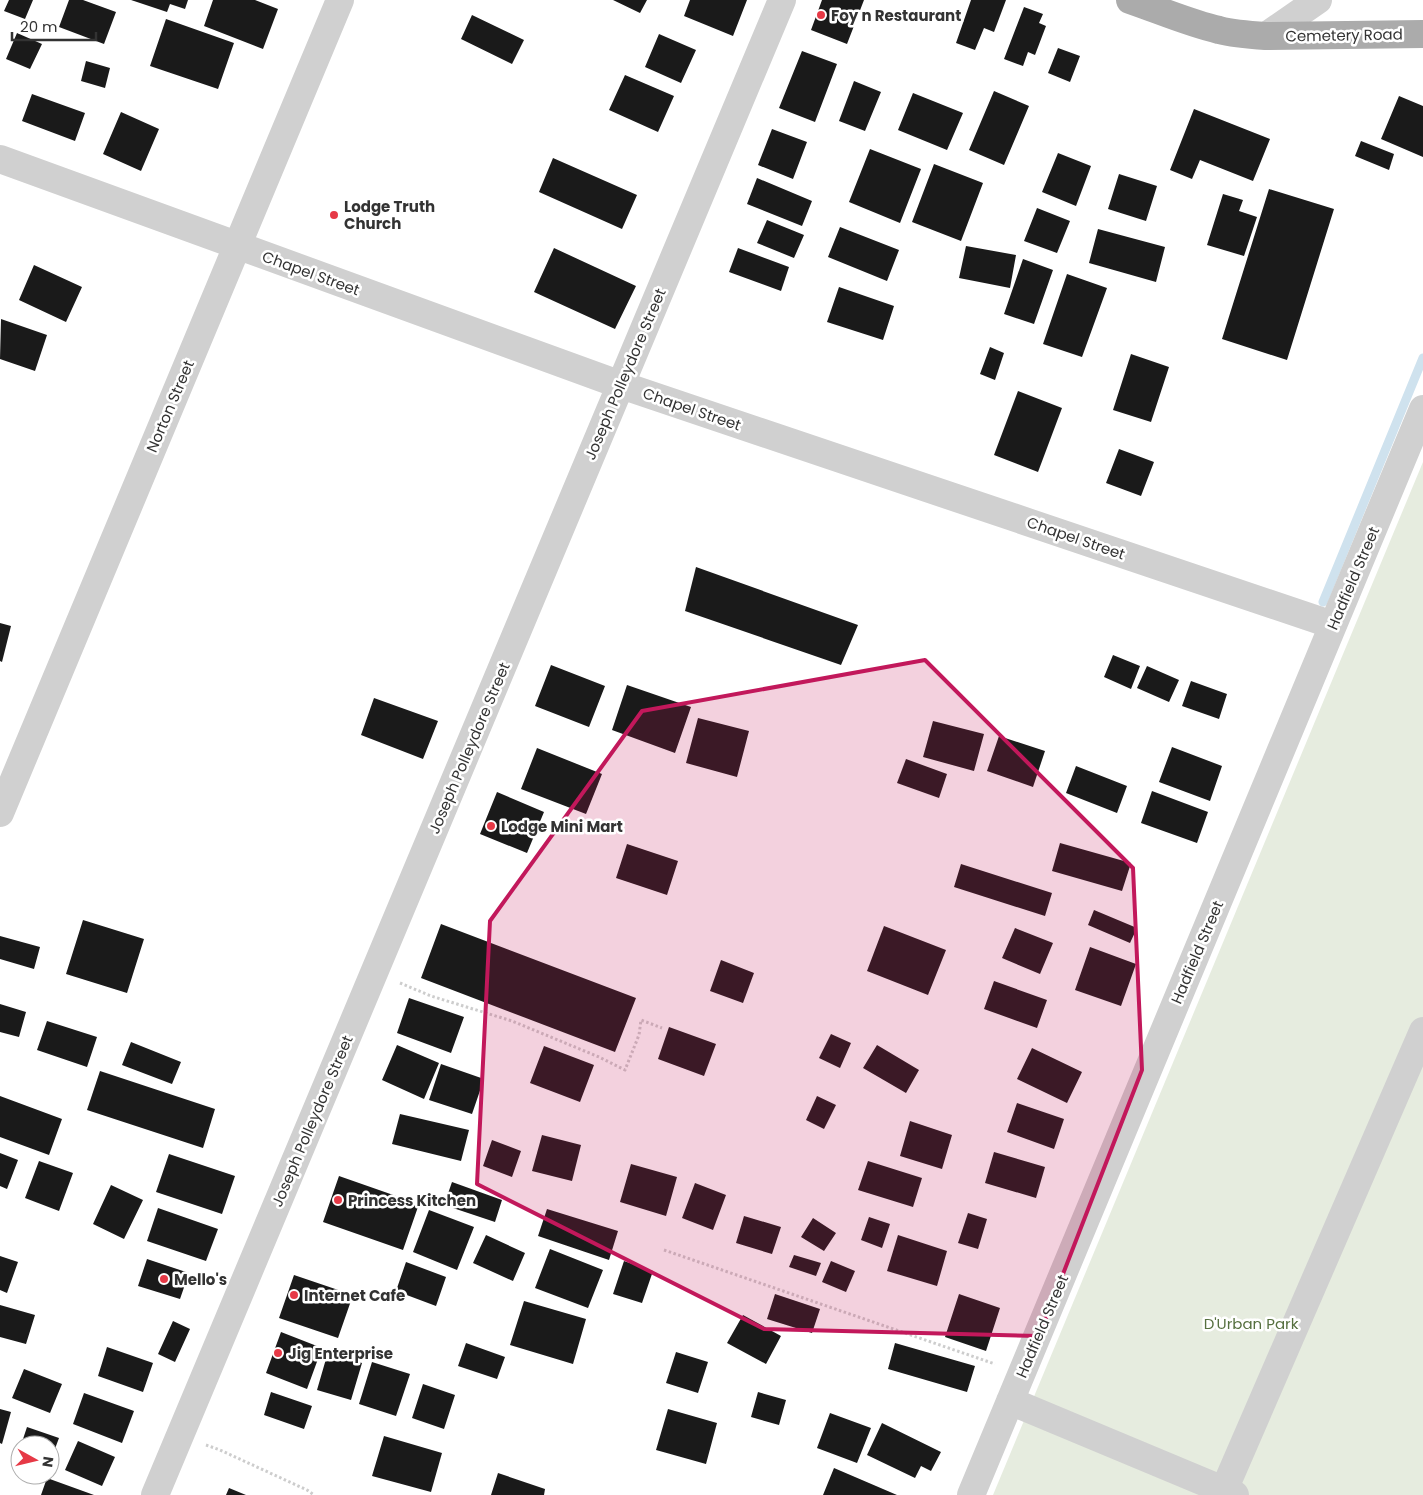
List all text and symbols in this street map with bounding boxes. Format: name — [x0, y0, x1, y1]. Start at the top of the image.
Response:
place label: Foy n Restaurant — [831, 5, 961, 26]
marker: Foy n Restaurant — [815, 9, 827, 21]
scale bar — [12, 10, 96, 42]
text: 20 m — [20, 16, 58, 37]
street label: Cemetery Road — [1285, 23, 1403, 47]
place label: Lodge Truth Church — [344, 196, 435, 234]
marker: Lodge Truth Church — [328, 209, 340, 221]
street label: Chapel Street — [259, 246, 363, 300]
street label: Joseph Polleydore Street — [579, 285, 671, 463]
street label: Norton Street — [141, 357, 199, 455]
street label: Chapel Street — [640, 382, 744, 436]
street label: Chapel Street — [1024, 511, 1128, 565]
street label: Hadfield Street — [1322, 523, 1384, 633]
street label: Joseph Polleydore Street — [423, 659, 515, 837]
place label: Lodge Mini Mart — [501, 816, 623, 837]
marker: Lodge Mini Mart — [485, 820, 497, 832]
street label: Hadfield Street — [1166, 897, 1228, 1007]
street label: Joseph Polleydore Street — [266, 1032, 358, 1210]
place label: Princess Kitchen — [348, 1190, 476, 1211]
marker: Princess Kitchen — [332, 1194, 344, 1206]
place label: Mello's — [174, 1269, 227, 1290]
street label: Hadfield Street — [1011, 1271, 1073, 1381]
marker: Mello's — [158, 1273, 170, 1285]
place label: Internet Cafe — [304, 1285, 405, 1306]
marker: Internet Cafe — [288, 1289, 300, 1301]
park label: D'Urban Park — [1204, 1313, 1299, 1334]
place label: Jig Enterprise — [288, 1343, 393, 1364]
marker: Jig Enterprise — [272, 1347, 284, 1359]
north arrow — [10, 1435, 60, 1485]
text: N — [37, 1455, 59, 1468]

